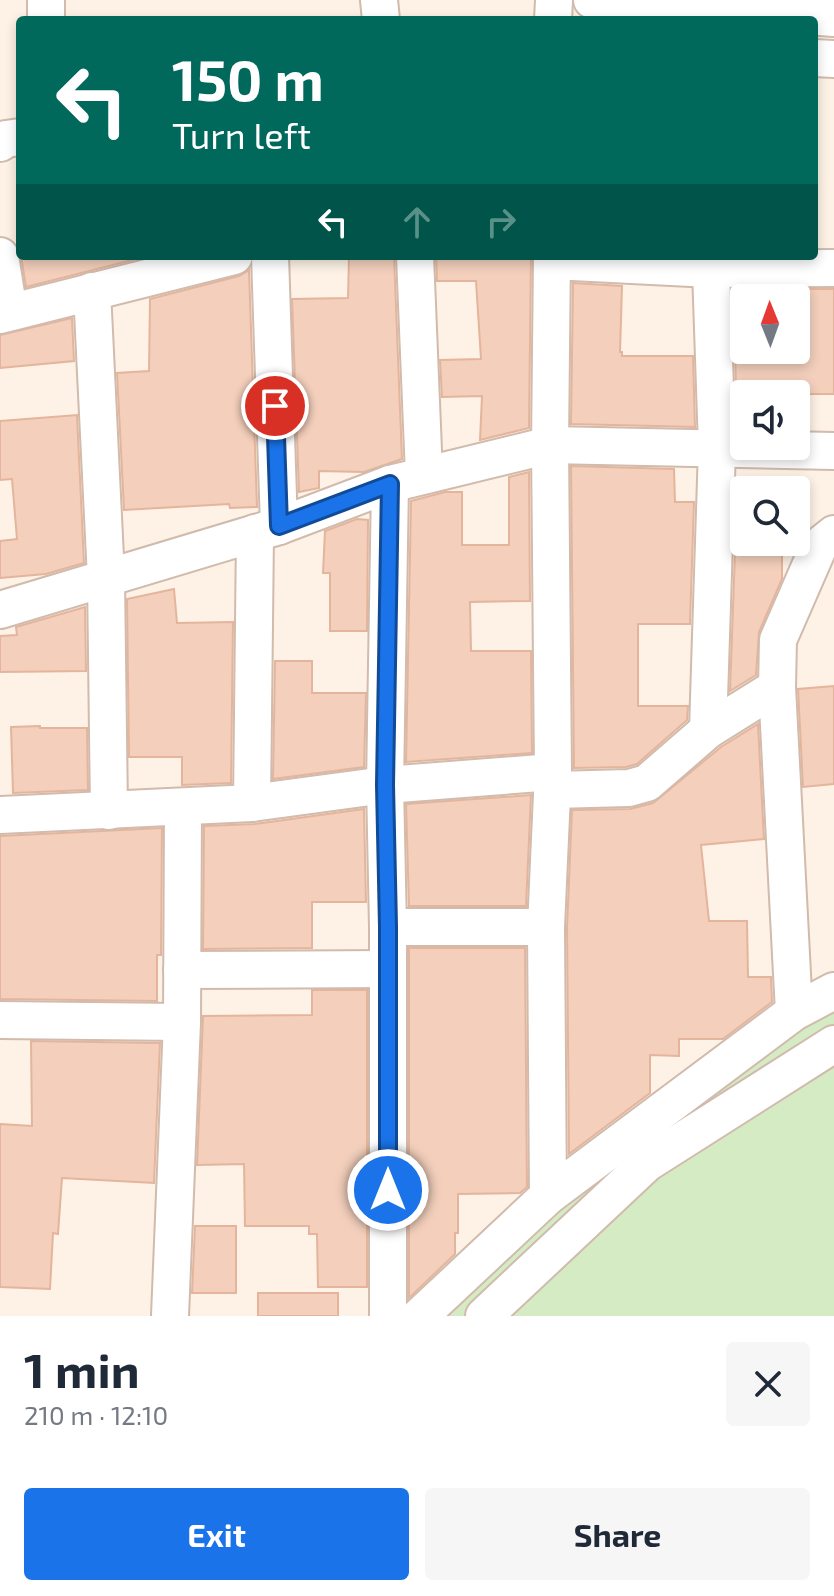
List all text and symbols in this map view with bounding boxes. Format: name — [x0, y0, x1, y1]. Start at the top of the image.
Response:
text: 150 m — [172, 45, 324, 112]
icon: left — [40, 48, 144, 152]
text: Turn left — [172, 113, 311, 156]
icon: left — [311, 200, 355, 244]
icon: ahead — [395, 200, 439, 244]
icon: right — [479, 200, 523, 244]
north arrow — [730, 284, 810, 364]
map controls — [730, 284, 810, 556]
pin — [241, 372, 309, 440]
button: sound — [730, 380, 810, 460]
icon: arrive — [253, 384, 297, 428]
button: search — [730, 476, 810, 556]
position arrow — [346, 1148, 430, 1232]
text: 1 min — [24, 1340, 140, 1398]
button: close — [726, 1342, 810, 1426]
text: 210 m · 12:10 — [24, 1399, 168, 1430]
button: Exit — [24, 1488, 409, 1580]
button: Share — [425, 1488, 810, 1580]

